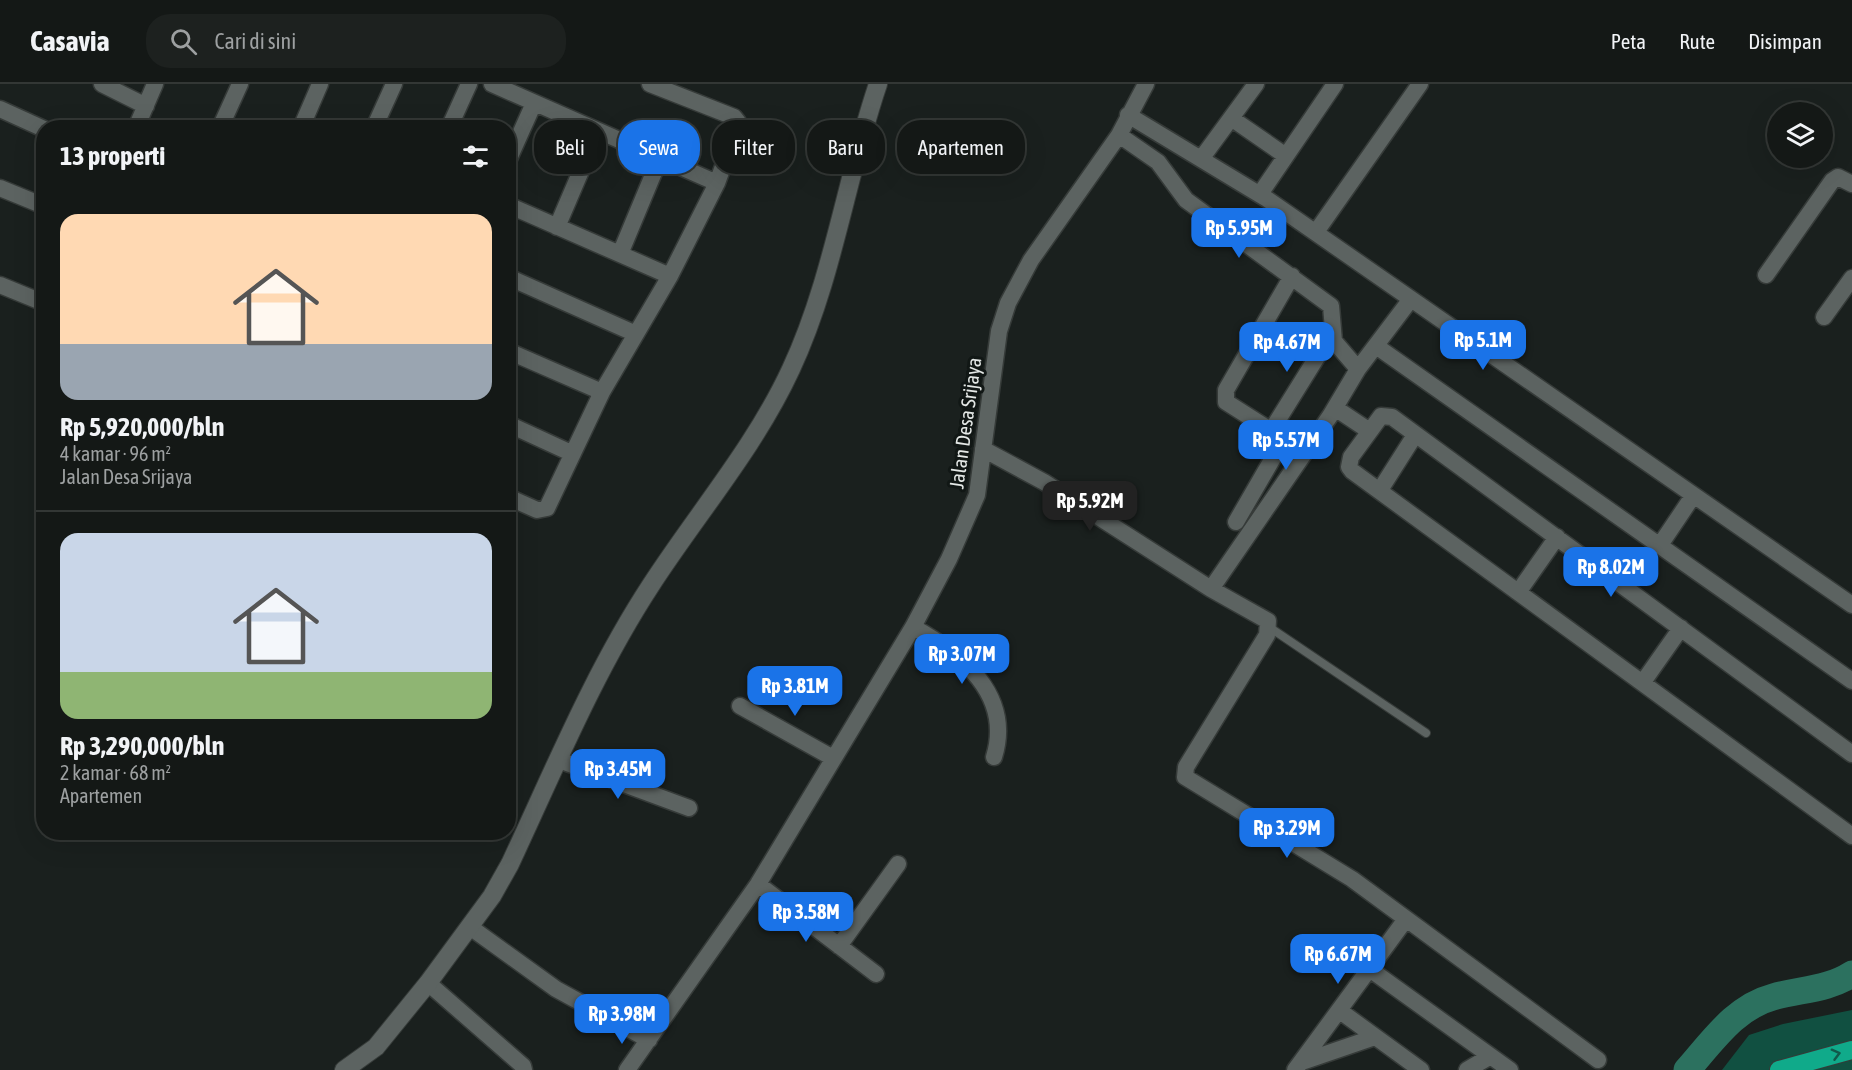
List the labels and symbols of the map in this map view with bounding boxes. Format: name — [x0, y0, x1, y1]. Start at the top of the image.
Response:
pin: Rp 5.95M — [1177, 208, 1301, 259]
pin: Rp 5.1M — [1428, 320, 1538, 371]
pin: Rp 4.67M — [1225, 322, 1349, 373]
street label: Jalan Desa Srijaya — [944, 356, 986, 490]
pin: Rp 5.57M — [1224, 420, 1348, 471]
pin: Rp 5.92M — [1028, 481, 1152, 532]
pin: Rp 8.02M — [1549, 547, 1673, 598]
pin: Rp 3.07M — [900, 634, 1024, 685]
pin: Rp 3.81M — [733, 666, 857, 717]
pin: Rp 3.45M — [556, 749, 680, 800]
pin: Rp 3.29M — [1225, 808, 1349, 859]
pin: Rp 3.58M — [744, 892, 868, 943]
pin: Rp 6.67M — [1276, 934, 1400, 985]
pin: Rp 3.98M — [560, 994, 684, 1045]
one-way arrow — [1831, 1049, 1841, 1062]

